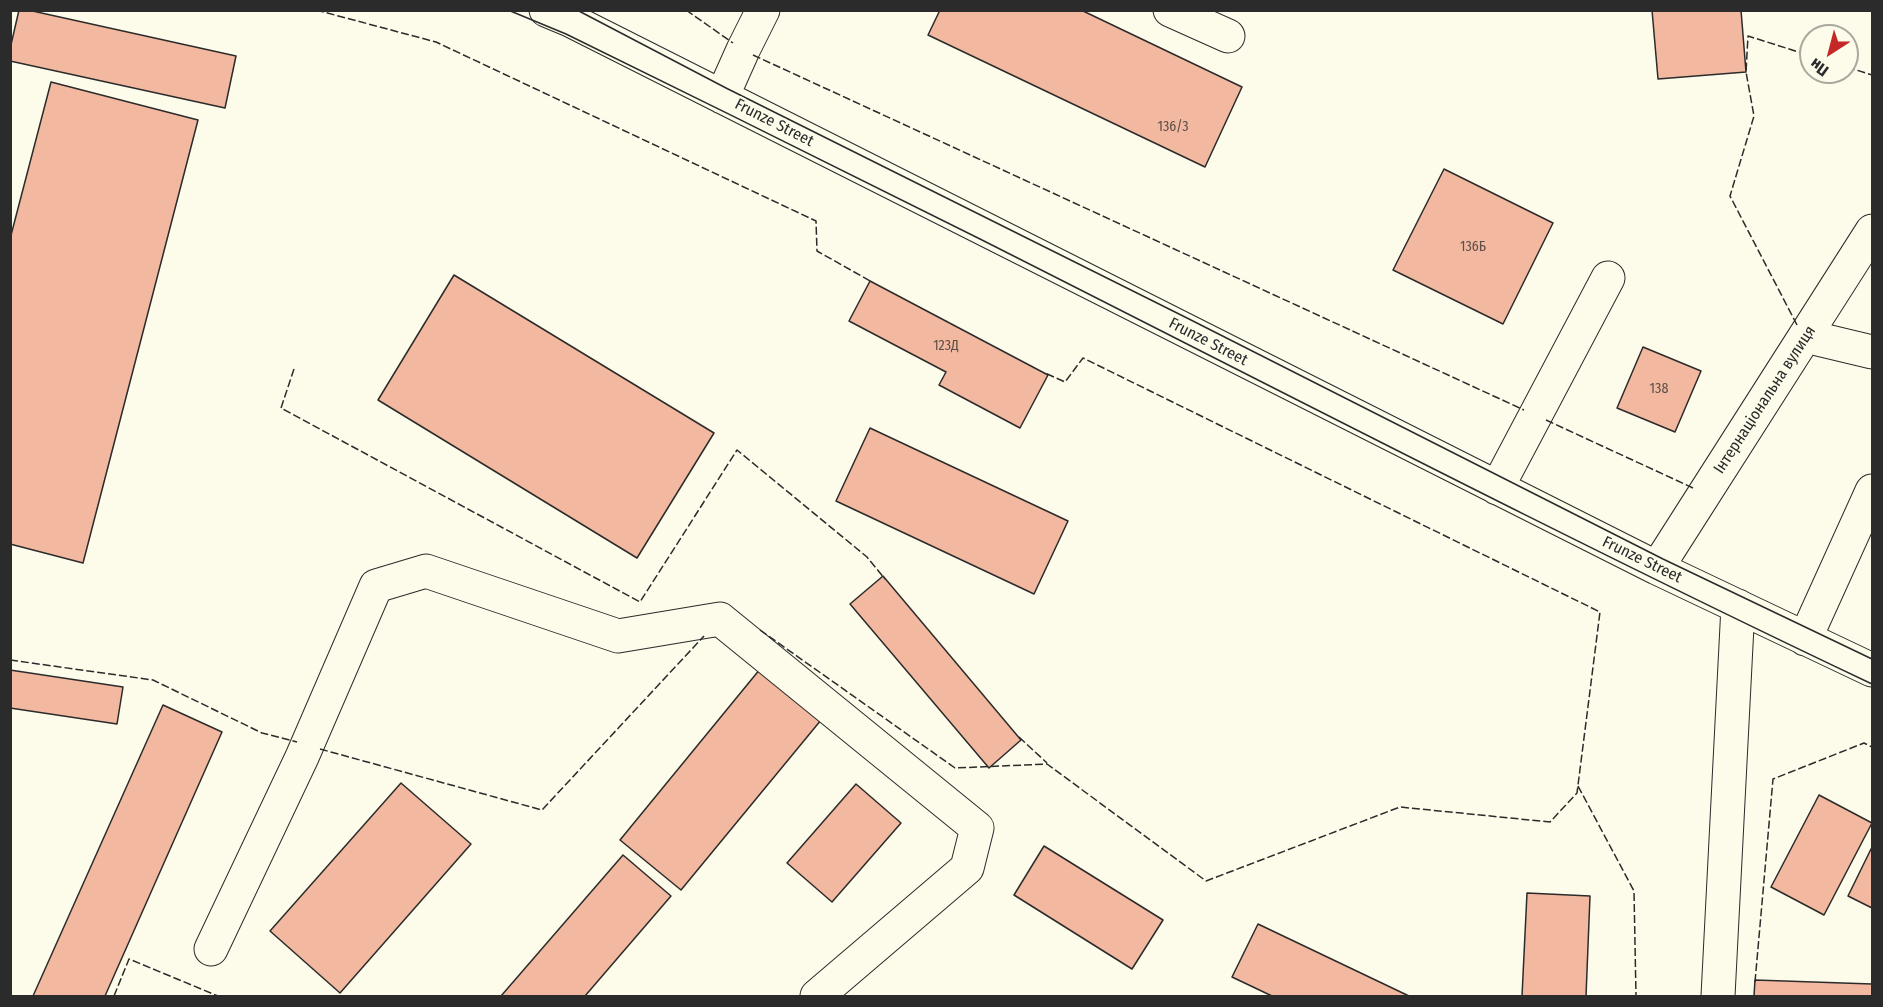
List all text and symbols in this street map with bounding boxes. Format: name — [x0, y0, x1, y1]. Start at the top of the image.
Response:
north arrow — [1799, 24, 1859, 84]
text: Пн — [1806, 54, 1832, 80]
street label: Frunze Street — [731, 95, 817, 151]
house number: 136/3 — [1158, 119, 1188, 135]
house number: 136Б — [1460, 239, 1486, 255]
street label: Frunze Street — [1165, 314, 1251, 370]
street label: Інтернаціональна вулиця — [1710, 322, 1820, 478]
house number: 123Д — [933, 338, 959, 354]
house number: 138 — [1650, 381, 1668, 397]
street label: Frunze Street — [1599, 533, 1685, 587]

